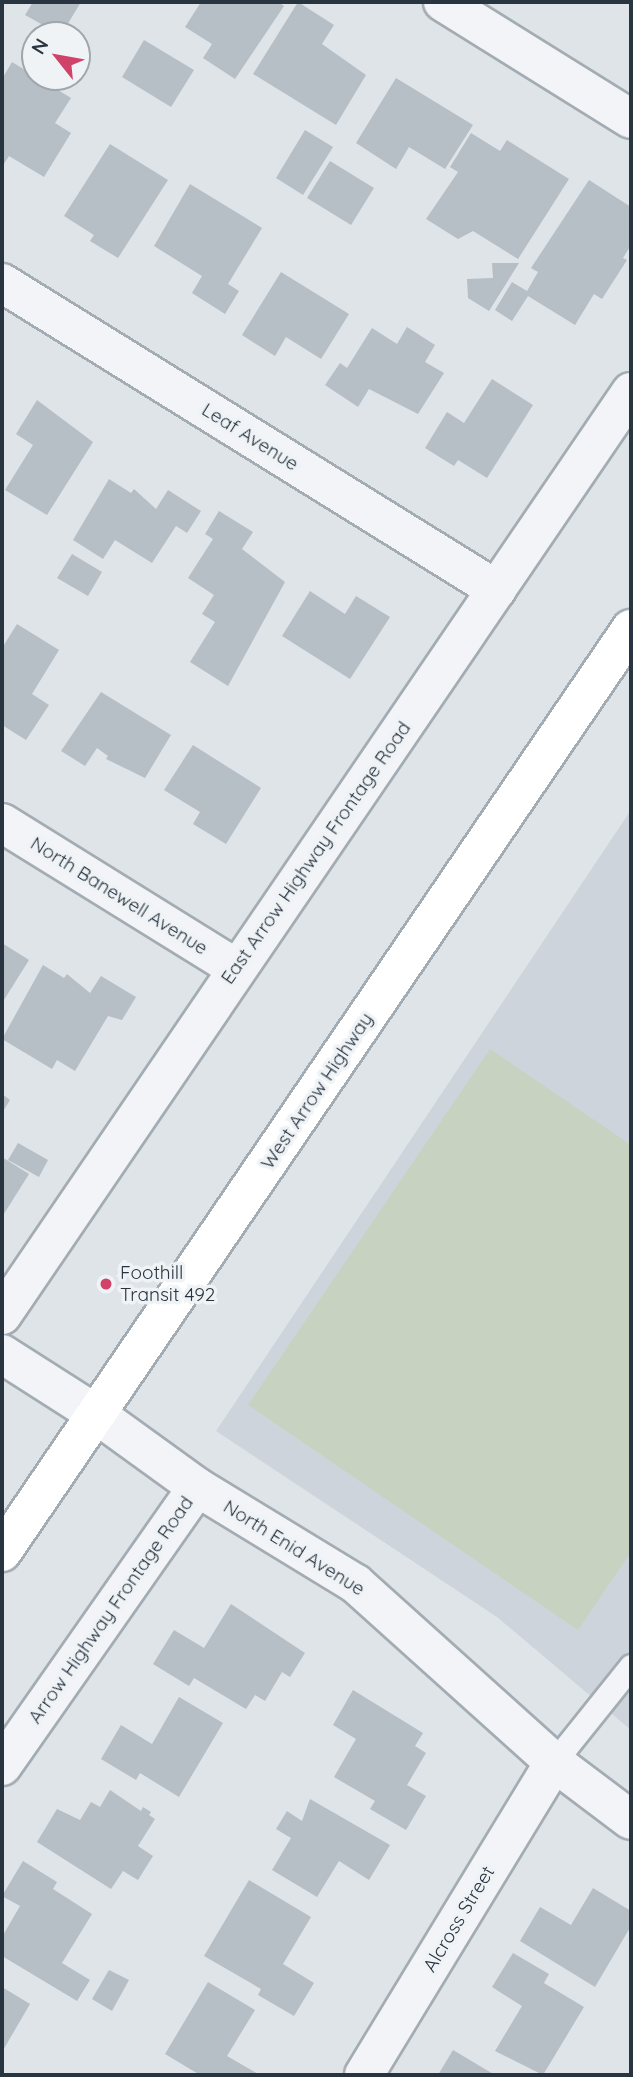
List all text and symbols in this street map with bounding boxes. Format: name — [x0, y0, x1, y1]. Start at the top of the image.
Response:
north arrow — [21, 21, 91, 91]
text: N — [26, 34, 54, 58]
street label: Leaf Avenue — [198, 398, 302, 476]
street label: East Arrow Highway Frontage Road — [216, 717, 416, 989]
street label: North Banewell Avenue — [26, 832, 212, 960]
street label: West Arrow Highway — [256, 1008, 378, 1174]
place label: Foothill Transit 492 — [120, 1262, 215, 1306]
marker: Foothill Transit 492 — [98, 1276, 114, 1292]
street label: Arrow Highway Frontage Road — [24, 1492, 198, 1728]
street label: North Enid Avenue — [219, 1495, 369, 1601]
street label: Alcross Street — [418, 1862, 500, 1976]

